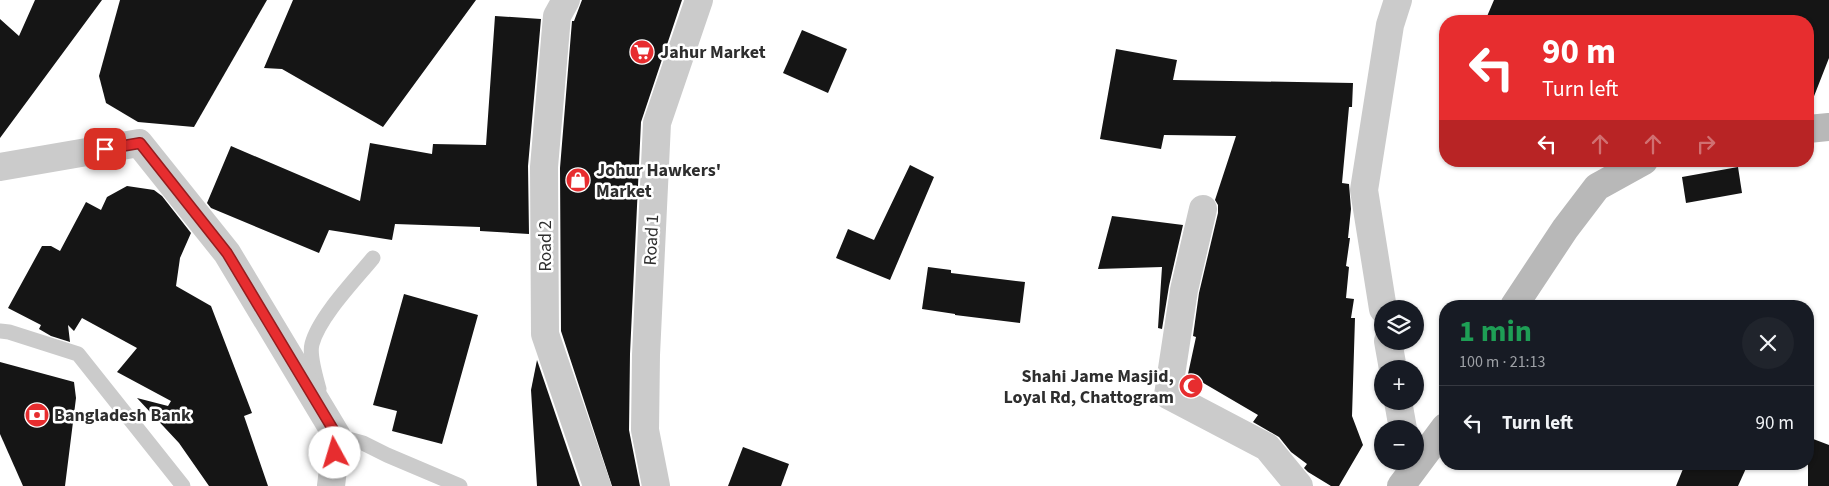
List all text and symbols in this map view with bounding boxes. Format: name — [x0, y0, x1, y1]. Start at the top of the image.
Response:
text: 90 m — [1542, 27, 1616, 77]
icon: left — [1459, 35, 1524, 100]
supermarket icon: Jahur Market — [629, 39, 655, 65]
place label: Jahur Market — [660, 40, 766, 65]
text: Turn left — [1542, 73, 1618, 105]
pin — [84, 128, 126, 170]
icon: left — [1533, 130, 1561, 158]
icon: ahead — [1586, 130, 1614, 158]
icon: ahead — [1639, 130, 1667, 158]
icon: right — [1692, 130, 1720, 158]
icon: arrive — [91, 135, 119, 163]
place label: Johur Hawkers' Market — [596, 158, 721, 204]
shop icon: Johur Hawkers' Market — [565, 167, 591, 193]
street label: Road 1 — [638, 214, 665, 266]
street label: Road 2 — [533, 220, 558, 272]
map controls — [1374, 300, 1424, 470]
button: layers — [1374, 300, 1424, 350]
text: 1 min — [1459, 310, 1532, 353]
button: close — [1742, 317, 1794, 369]
text: 100 m · 21:13 — [1459, 351, 1546, 373]
button: + — [1374, 360, 1424, 410]
place label: Shahi Jame Masjid, Loyal Rd, Chattogram — [1003, 364, 1174, 410]
mosque icon: Shahi Jame Masjid, Loyal Rd, Chattogram — [1178, 373, 1204, 399]
bank icon: Bangladesh Bank — [24, 402, 50, 428]
place label: Bangladesh Bank — [54, 403, 191, 428]
icon: left — [1459, 409, 1487, 437]
text: Turn left — [1502, 410, 1573, 437]
text: 90 m — [1756, 410, 1794, 437]
button: − — [1374, 420, 1424, 470]
position arrow — [308, 426, 360, 478]

